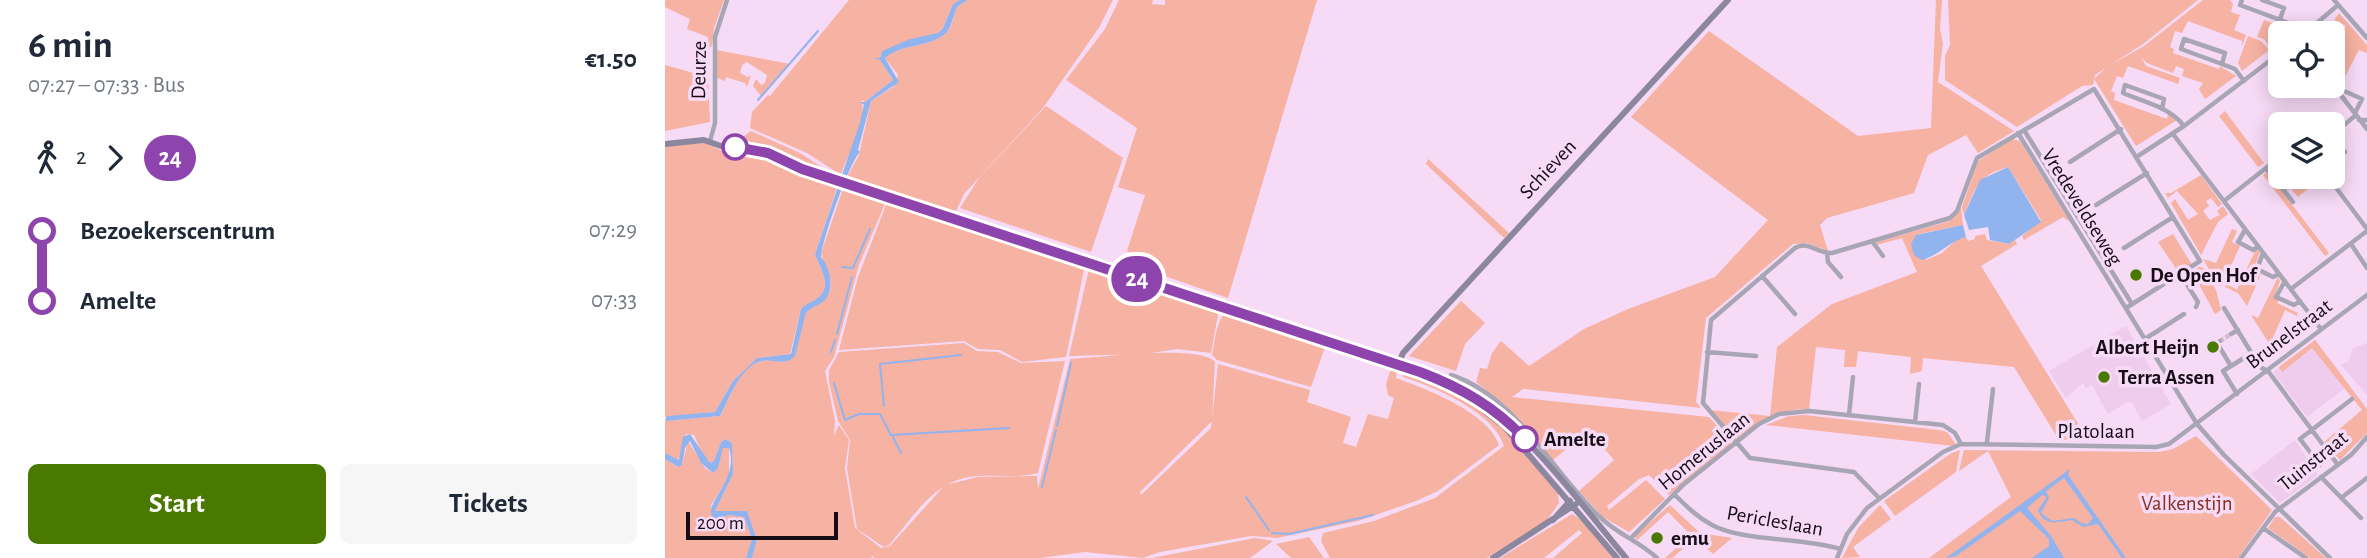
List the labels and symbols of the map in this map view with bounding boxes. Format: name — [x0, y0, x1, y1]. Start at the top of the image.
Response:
street label: Deurze — [688, 41, 710, 99]
unlabelled marker — [722, 134, 748, 160]
street label: Schieven — [1516, 135, 1580, 203]
street label: Vredeveldseweg — [2038, 145, 2127, 270]
line badge: 24 — [1105, 256, 1169, 302]
place label: De Open Hof — [2150, 265, 2258, 286]
marker: De Open Hof — [2128, 267, 2144, 283]
street label: Brunelstraat — [2242, 295, 2336, 373]
place label: Albert Heijn — [2095, 337, 2199, 358]
marker: Albert Heijn — [2205, 339, 2221, 355]
place label: Terra Assen — [2118, 367, 2215, 388]
marker: Terra Assen — [2096, 369, 2112, 385]
street label: Homeruslaan — [1654, 408, 1754, 494]
street label: Platolaan — [2057, 421, 2135, 442]
marker: Amelte — [1512, 426, 1538, 452]
street label: Tuinstraat — [2274, 427, 2352, 495]
place label: Amelte — [1544, 429, 1606, 450]
park label: Valkenstijn — [2141, 493, 2233, 514]
street label: Pericleslaan — [1725, 502, 1825, 540]
scale bar — [686, 509, 838, 541]
place label: emu — [1671, 528, 1709, 549]
marker: emu — [1649, 530, 1665, 546]

